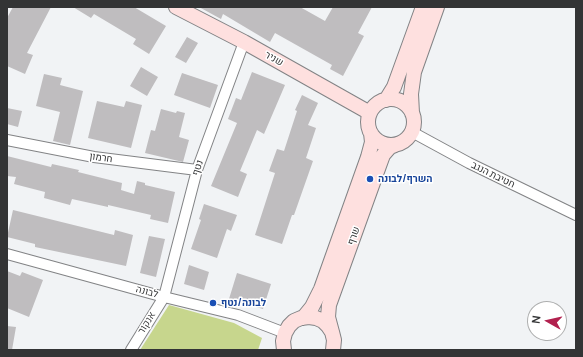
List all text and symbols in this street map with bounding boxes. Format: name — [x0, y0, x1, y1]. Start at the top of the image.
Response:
street label: שניר — [263, 49, 285, 69]
street label: חרמון — [89, 150, 113, 166]
street label: נטף — [190, 159, 206, 177]
street label: חטיבת הנגב — [469, 159, 517, 191]
place label: השרף/לבונה — [378, 173, 433, 185]
marker: השרף/לבונה — [365, 174, 375, 184]
street label: שרף — [345, 225, 363, 247]
street label: לבונה — [134, 283, 160, 301]
place label: לבונה/נטף — [221, 297, 266, 309]
marker: לבונה/נטף — [208, 298, 218, 308]
north arrow — [527, 301, 567, 341]
street label: אנקור — [136, 310, 158, 336]
text: N — [528, 314, 544, 324]

